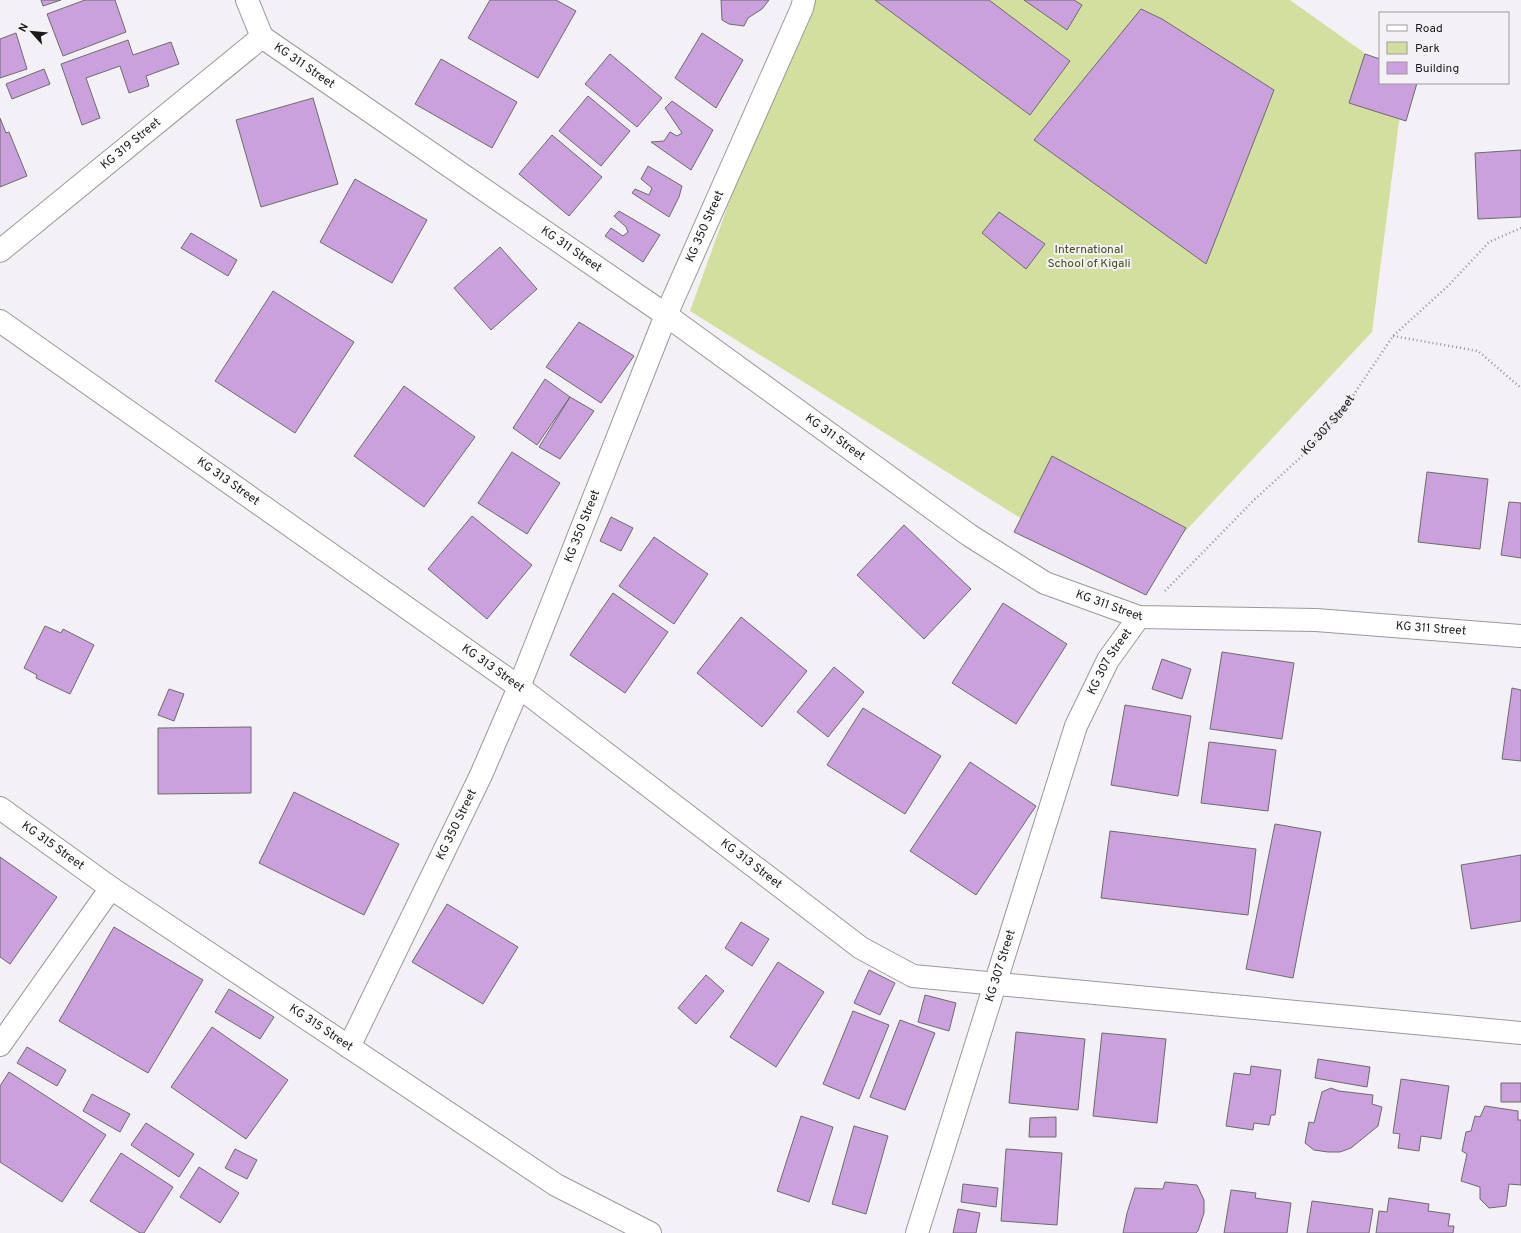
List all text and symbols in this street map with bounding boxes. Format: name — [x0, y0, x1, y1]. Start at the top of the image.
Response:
north arrow — [12, 12, 52, 52]
legend — [1379, 12, 1509, 84]
text: N — [16, 21, 32, 35]
text: Road — [1415, 21, 1443, 37]
street label: KG 311 Street — [270, 39, 338, 93]
text: Park — [1415, 41, 1440, 57]
text: Building — [1415, 61, 1459, 77]
street label: KG 319 Street — [97, 115, 164, 173]
street label: KG 350 Street — [682, 188, 728, 265]
street label: KG 311 Street — [537, 223, 605, 276]
park label: International School of Kigali — [1047, 242, 1131, 272]
street label: KG 307 Street — [1298, 392, 1359, 459]
street label: KG 311 Street — [802, 410, 868, 465]
street label: KG 313 Street — [193, 454, 263, 509]
street label: KG 350 Street — [561, 488, 604, 565]
street label: KG 311 Street — [1073, 587, 1143, 625]
street label: KG 311 Street — [1395, 618, 1467, 640]
street label: KG 307 Street — [1084, 626, 1136, 698]
street label: KG 313 Street — [458, 641, 528, 696]
street label: KG 350 Street — [433, 787, 481, 863]
street label: KG 315 Street — [18, 818, 87, 874]
street label: KG 313 Street — [717, 835, 785, 893]
street label: KG 307 Street — [982, 928, 1020, 1004]
street label: KG 315 Street — [286, 1001, 356, 1055]

